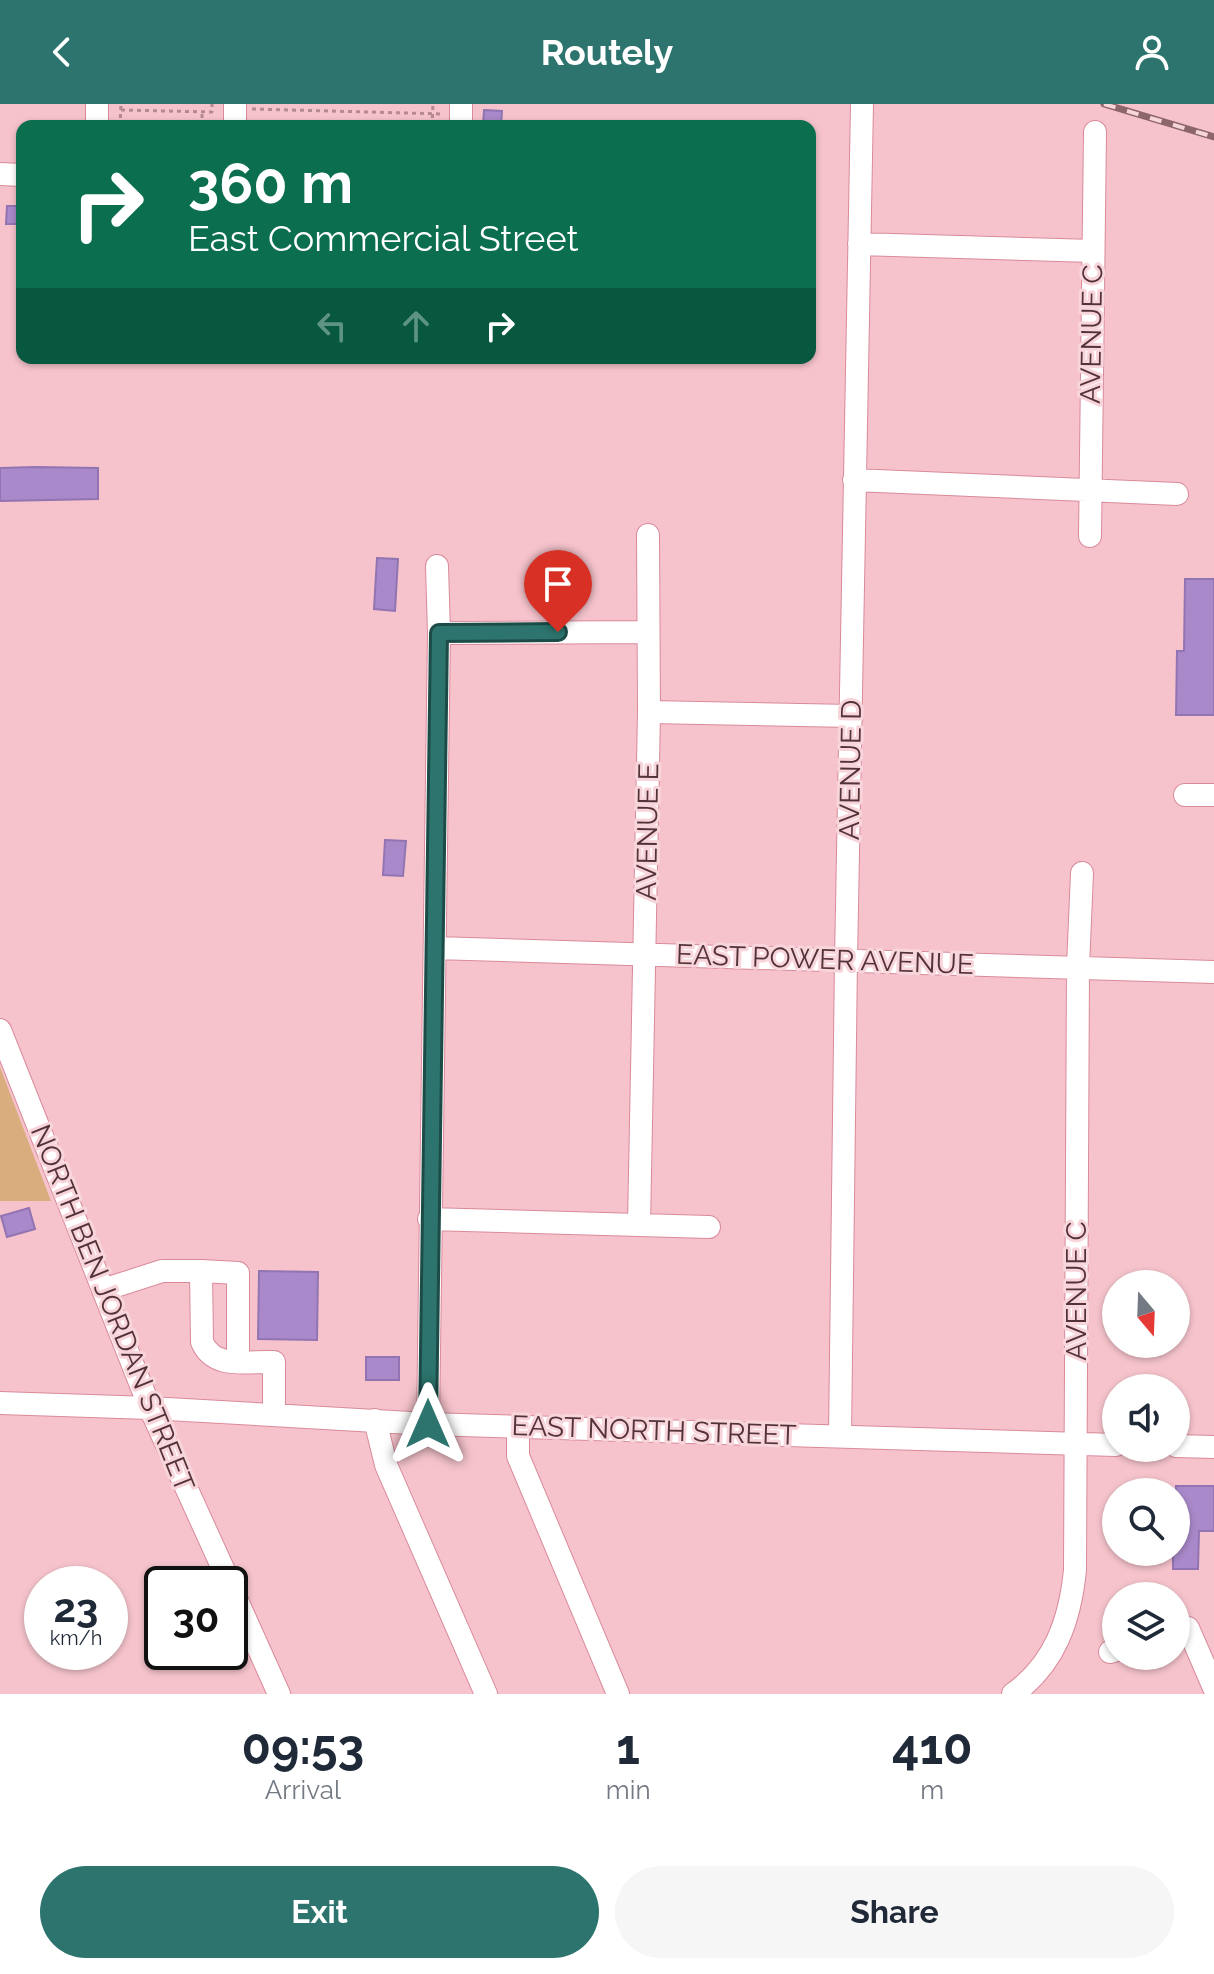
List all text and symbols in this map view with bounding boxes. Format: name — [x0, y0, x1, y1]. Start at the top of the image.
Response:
icon: back — [40, 30, 84, 74]
icon: person — [1130, 30, 1174, 74]
text: Routely — [541, 31, 673, 73]
text: 360 m — [188, 150, 353, 216]
icon: right — [56, 152, 160, 256]
text: East Commercial Street — [188, 217, 578, 259]
street label: AVENUE C — [1074, 264, 1109, 404]
icon: left — [310, 304, 354, 348]
icon: ahead — [394, 304, 438, 348]
icon: right — [478, 304, 522, 348]
pin — [524, 550, 592, 632]
icon: arrive — [536, 562, 580, 606]
street label: AVENUE D — [833, 700, 868, 840]
street label: AVENUE E — [630, 763, 665, 901]
street label: EAST POWER AVENUE — [676, 938, 974, 981]
street label: NORTH BEN JORDAN STREET — [24, 1120, 201, 1496]
street label: AVENUE C — [1060, 1221, 1093, 1361]
north arrow — [1102, 1270, 1190, 1358]
map controls — [1102, 1270, 1190, 1670]
button: sound — [1102, 1374, 1190, 1462]
position arrow — [386, 1382, 470, 1466]
street label: EAST NORTH STREET — [511, 1409, 797, 1452]
button: search — [1102, 1478, 1190, 1566]
speed limit sign: 30 — [144, 1566, 248, 1670]
button: layers — [1102, 1582, 1190, 1670]
text: 23 — [54, 1584, 98, 1631]
text: km/h — [50, 1626, 102, 1650]
text: 09:53 — [241, 1719, 364, 1775]
text: 1 — [616, 1719, 640, 1775]
text: 410 — [892, 1719, 973, 1775]
text: Arrival — [265, 1775, 341, 1805]
text: min — [606, 1775, 651, 1805]
text: m — [920, 1775, 944, 1805]
button: Exit — [40, 1866, 599, 1958]
button: Share — [615, 1866, 1174, 1958]

